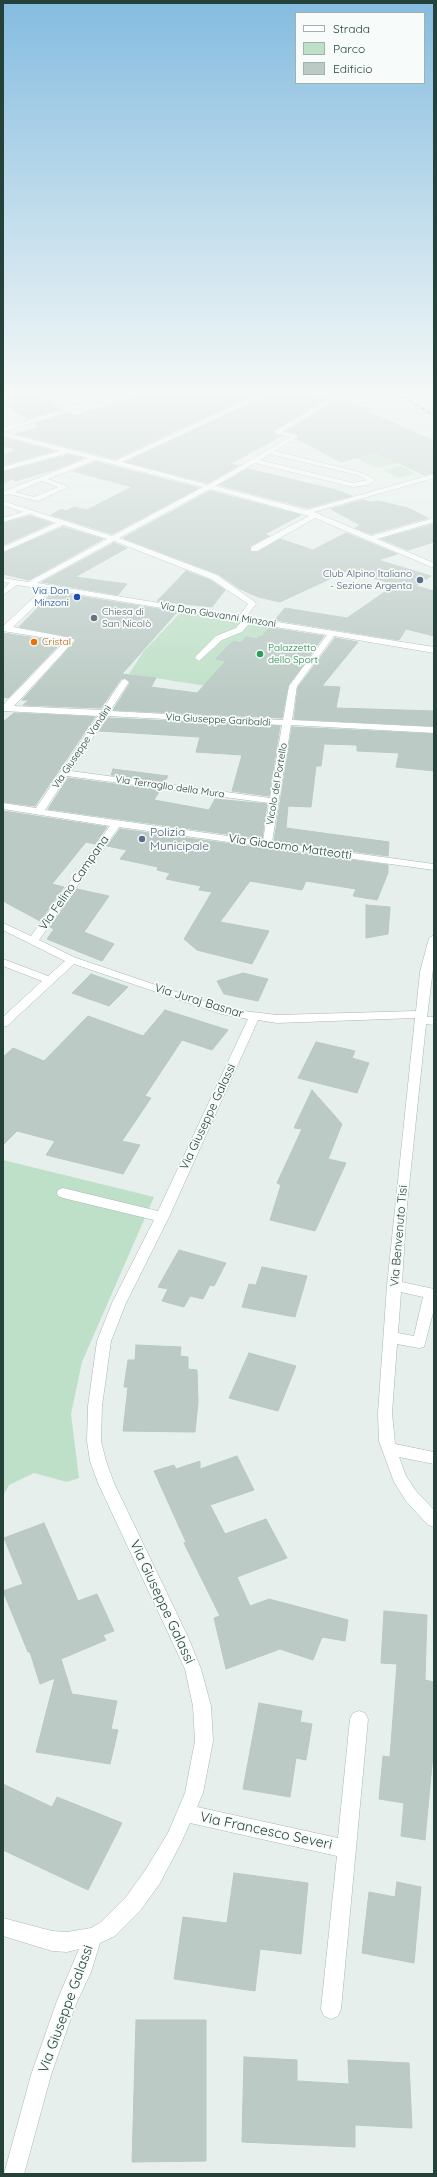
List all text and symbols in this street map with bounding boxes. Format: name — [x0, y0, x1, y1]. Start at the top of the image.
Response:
legend — [295, 12, 425, 84]
text: Strada — [333, 21, 370, 36]
text: Parco — [333, 41, 365, 56]
text: Edificio — [333, 61, 373, 76]
place label: Club Alpino Italiano - Sezione Argenta — [323, 568, 412, 592]
marker: Club Alpino Italiano - Sezione Argenta — [415, 575, 425, 585]
place label: Via Don Minzoni — [32, 585, 69, 608]
marker: Via Don Minzoni — [72, 592, 82, 602]
street label: Via Don Giovanni Minzoni — [159, 600, 277, 630]
place label: Chiesa di San Nicolò — [102, 606, 151, 630]
marker: Chiesa di San Nicolò — [89, 613, 99, 623]
place label: Cristal — [42, 636, 71, 648]
marker: Cristal — [29, 637, 39, 647]
place label: Palazzetto dello Sport — [268, 642, 318, 666]
marker: Palazzetto dello Sport — [255, 649, 265, 659]
street label: Via Giuseppe Vandini — [50, 703, 114, 791]
street label: Via Giuseppe Garibaldi — [165, 711, 271, 729]
street label: Vicolo del Portello — [264, 742, 290, 826]
street label: Via Terraglio della Mura — [115, 773, 225, 801]
place label: Polizia Municipale — [150, 825, 209, 853]
street label: Via Giacomo Matteotti — [227, 831, 353, 863]
street label: Via Felino Campana — [36, 833, 112, 933]
marker: Polizia Municipale — [137, 834, 147, 844]
street label: Via Juraj Basnar — [153, 981, 245, 1021]
street label: Via Giuseppe Galassi — [177, 1062, 239, 1172]
street label: Via Benvenuto Tisi — [387, 1185, 411, 1287]
street label: Via Giuseppe Galassi — [126, 1537, 198, 1667]
street label: Via Francesco Severi — [198, 1809, 334, 1853]
street label: Via Giuseppe Galassi — [35, 1943, 97, 2075]

